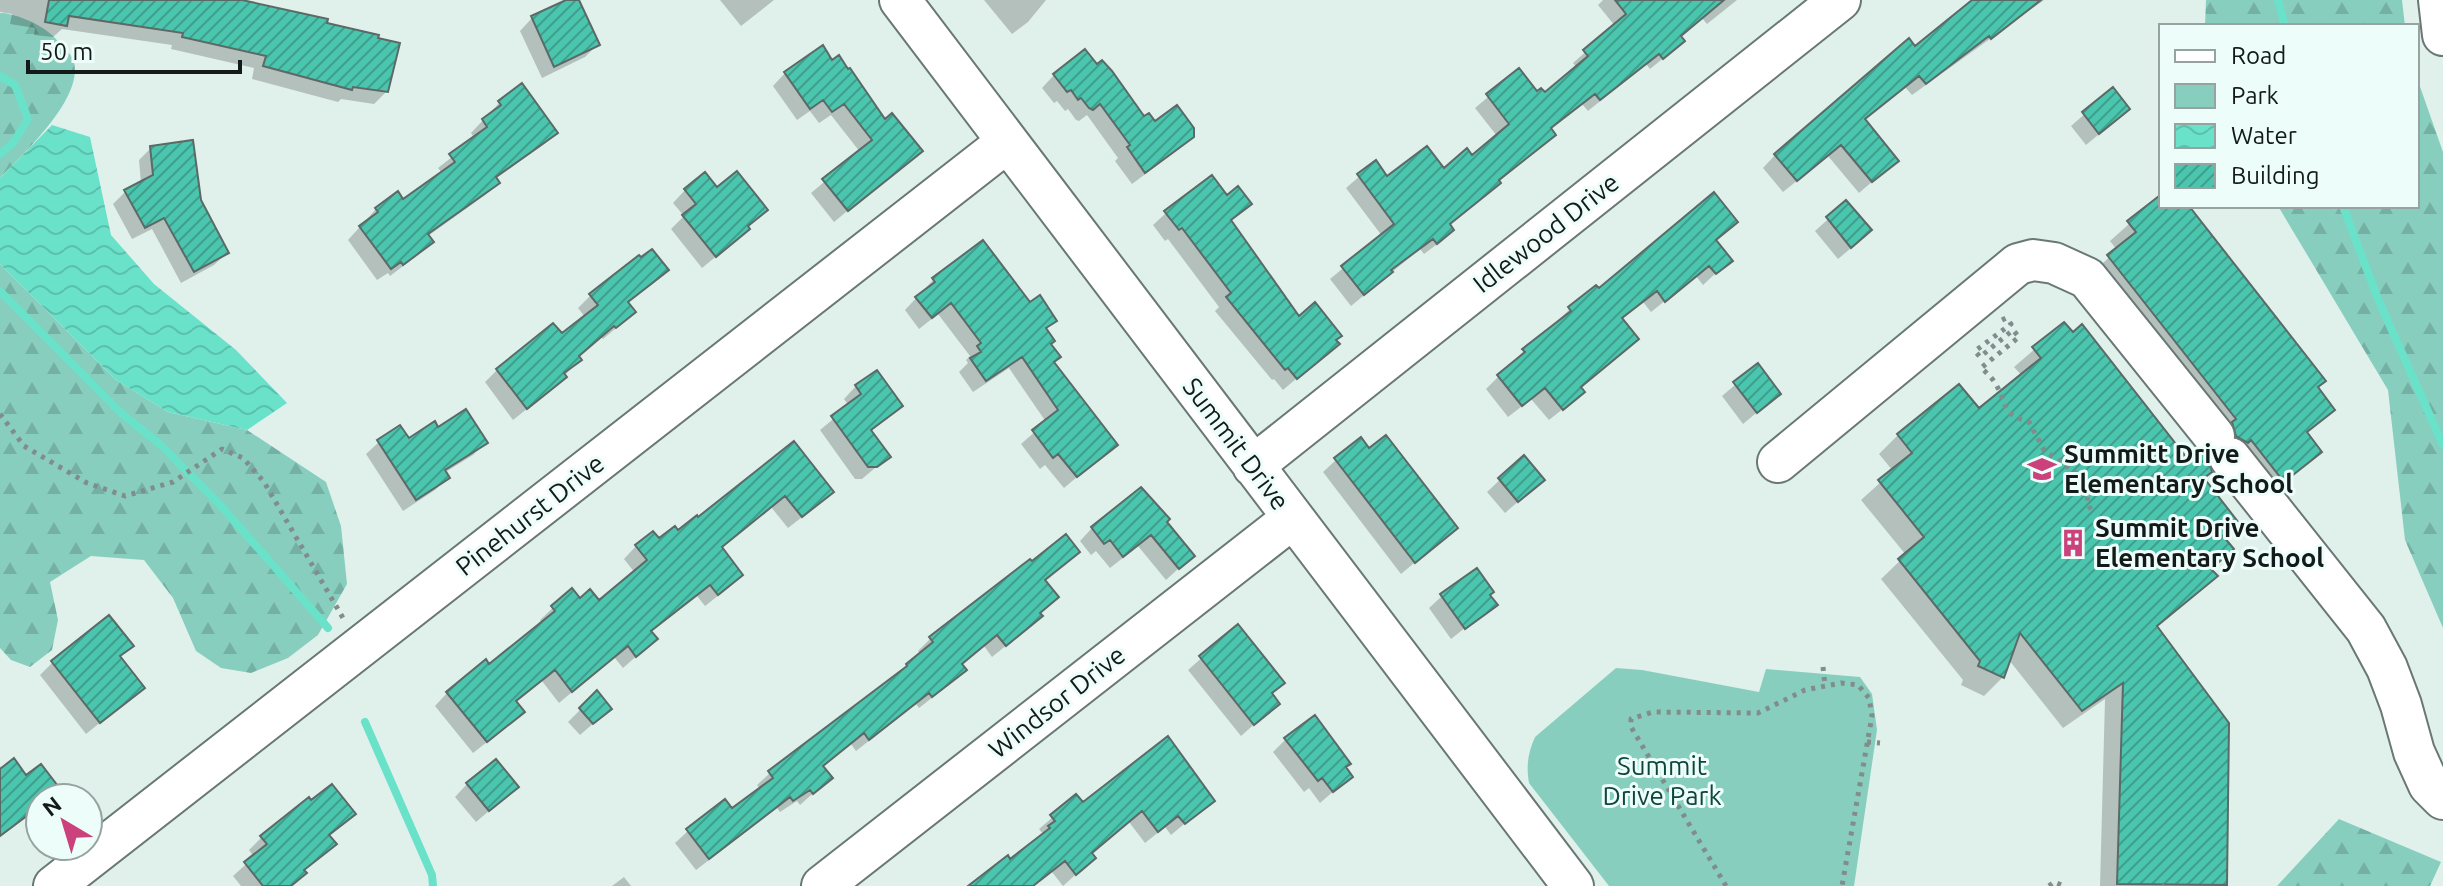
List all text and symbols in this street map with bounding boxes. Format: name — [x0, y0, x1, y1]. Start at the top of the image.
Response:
scale bar — [28, 24, 240, 74]
legend — [2159, 24, 2419, 208]
text: 50 m — [40, 38, 93, 65]
text: Road — [2231, 42, 2286, 69]
text: Park — [2231, 82, 2279, 109]
text: Water — [2231, 122, 2297, 149]
text: Building — [2231, 162, 2319, 189]
street label: Idlewood Drive — [1467, 167, 1624, 298]
street label: Summit Drive — [1177, 372, 1295, 515]
place label: Summitt Drive Elementary School — [2064, 439, 2293, 498]
street label: Pinehurst Drive — [450, 448, 609, 581]
school or university icon: Summitt Drive Elementary School — [2027, 454, 2057, 484]
place label: Summit Drive Elementary School — [2095, 513, 2324, 572]
building icon: Summit Drive Elementary School — [2058, 528, 2088, 558]
street label: Windsor Drive — [983, 639, 1131, 764]
park label: Summit Drive Park — [1602, 751, 1722, 810]
north arrow — [24, 782, 104, 862]
text: N — [37, 791, 66, 821]

